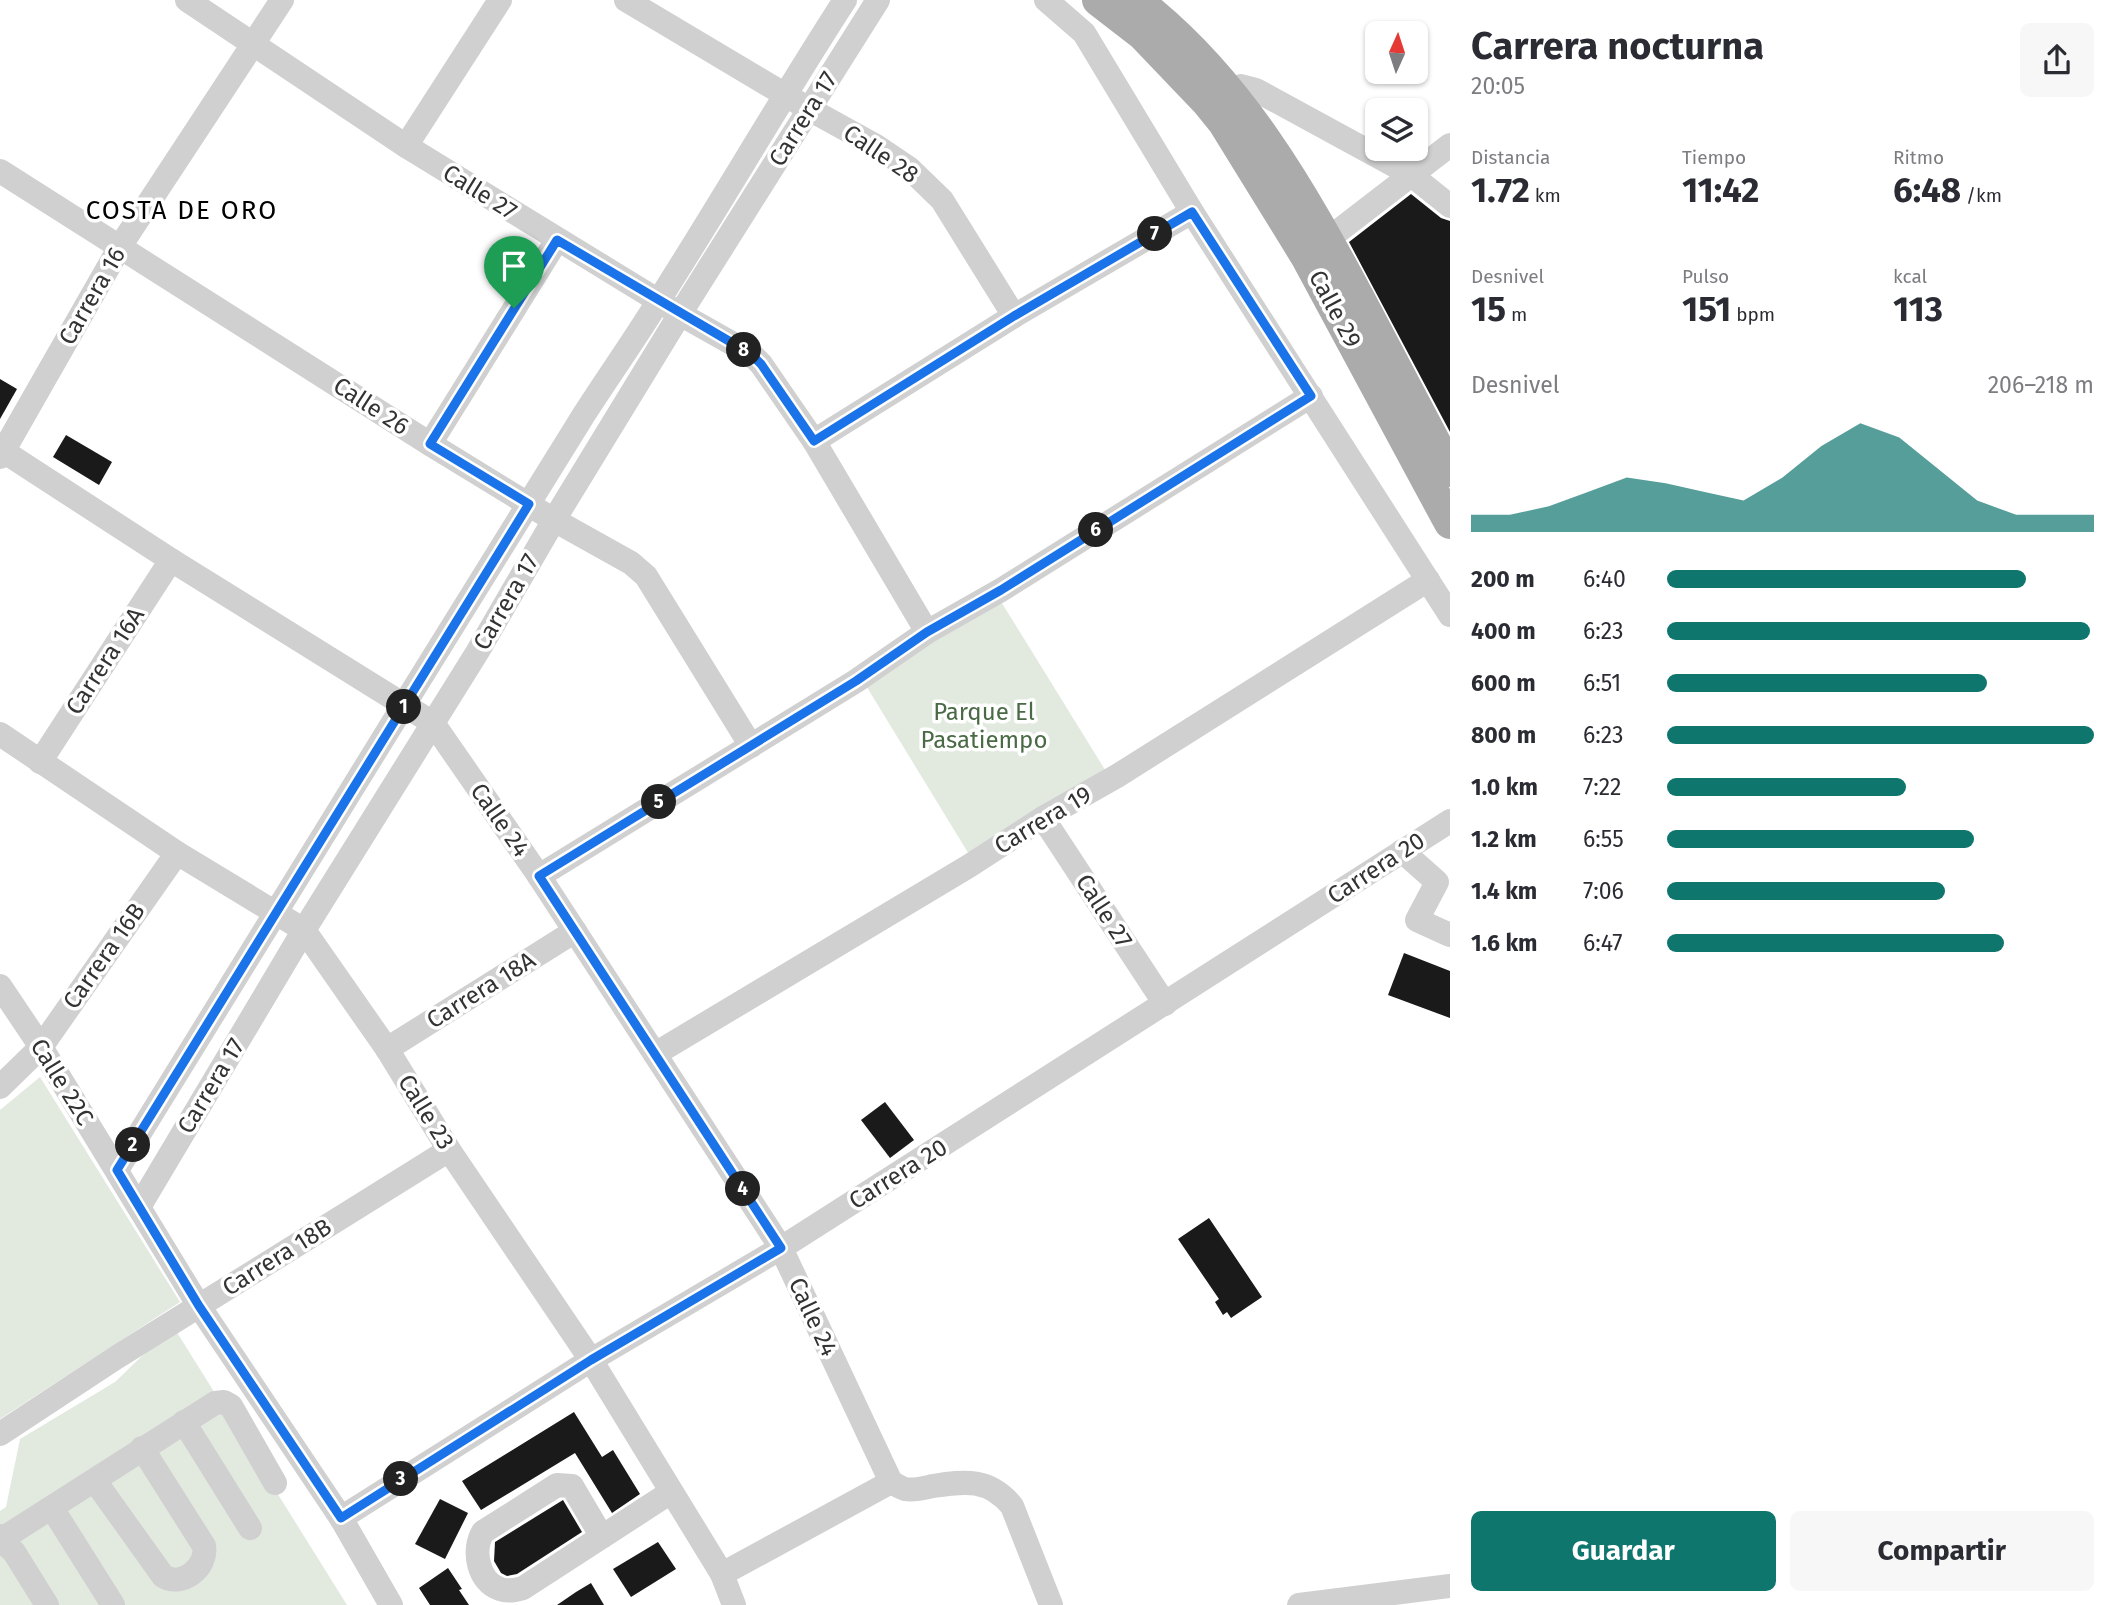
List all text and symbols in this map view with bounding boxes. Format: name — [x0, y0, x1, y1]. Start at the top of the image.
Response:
north arrow — [1365, 21, 1428, 84]
map controls — [1365, 21, 1428, 161]
text: Carrera nocturna — [1471, 23, 1764, 69]
button: share — [2020, 23, 2094, 97]
street label: Carrera 17 — [763, 67, 843, 171]
text: 20:05 — [1471, 72, 1525, 100]
button: layers — [1365, 98, 1428, 161]
street label: Calle 28 — [838, 119, 924, 189]
text: Distancia — [1471, 146, 1550, 169]
text: Tiempo — [1682, 146, 1746, 169]
text: Ritmo — [1893, 146, 1944, 169]
street label: Calle 27 — [438, 158, 522, 226]
text: 1.72 — [1471, 169, 1530, 211]
text: 11:42 — [1682, 169, 1759, 211]
text: 6:48 — [1893, 169, 1961, 211]
text: km — [1530, 184, 1561, 207]
text: /km — [1961, 184, 2002, 207]
district label: COSTA DE ORO — [86, 195, 278, 226]
pin: 7 — [1138, 216, 1172, 252]
text: 7 — [1150, 222, 1159, 245]
pin — [484, 236, 544, 308]
street label: Carrera 16 — [53, 242, 131, 350]
icon: arrive — [495, 247, 533, 285]
text: Desnivel — [1471, 265, 1544, 288]
text: Pulso — [1682, 265, 1729, 288]
text: kcal — [1893, 265, 1927, 288]
street label: Calle 29 — [1303, 266, 1367, 352]
text: 15 — [1471, 288, 1506, 330]
text: 151 — [1682, 288, 1731, 330]
text: 113 — [1893, 288, 1943, 330]
text: m — [1506, 303, 1527, 326]
text: bpm — [1731, 303, 1775, 326]
pin: 8 — [726, 332, 762, 368]
text: 8 — [738, 338, 749, 361]
street label: Calle 26 — [328, 371, 414, 441]
text: Desnivel — [1471, 371, 1560, 399]
text: 206–218 m — [1988, 371, 2094, 399]
pin: 6 — [1078, 512, 1114, 548]
text: 6 — [1090, 518, 1101, 541]
street label: Carrera 17 — [467, 549, 545, 655]
text: 200 m — [1471, 565, 1535, 593]
text: 6:40 — [1583, 565, 1626, 593]
street label: Carrera 16A — [60, 602, 150, 720]
text: 400 m — [1471, 617, 1536, 645]
text: 6:23 — [1583, 617, 1624, 645]
text: 600 m — [1471, 669, 1536, 697]
text: 6:51 — [1583, 669, 1621, 697]
pin: 1 — [386, 690, 422, 724]
text: 1 — [399, 695, 408, 718]
park label: Parque El Pasatiempo — [921, 698, 1047, 754]
text: 800 m — [1471, 721, 1536, 749]
text: 6:23 — [1583, 721, 1624, 749]
text: 1.0 km — [1471, 773, 1538, 801]
text: 7:22 — [1583, 773, 1622, 801]
street label: Calle 24 — [465, 778, 536, 862]
street label: Carrera 19 — [990, 780, 1096, 860]
pin: 5 — [642, 784, 676, 820]
text: 5 — [653, 790, 664, 813]
text: 1.2 km — [1471, 825, 1537, 853]
text: 6:55 — [1583, 825, 1624, 853]
street label: Carrera 20 — [1322, 826, 1430, 910]
street label: Calle 27 — [1070, 869, 1138, 953]
text: 1.4 km — [1471, 877, 1537, 905]
text: 7:06 — [1583, 877, 1624, 905]
street label: Carrera 16B — [57, 898, 151, 1014]
text: 1.6 km — [1471, 929, 1538, 957]
text: 6:47 — [1583, 929, 1623, 957]
street label: Carrera 18A — [422, 946, 541, 1034]
street label: Carrera 17 — [172, 1033, 250, 1139]
street label: Calle 22C — [25, 1034, 99, 1130]
street label: Calle 23 — [392, 1069, 460, 1155]
pin: 2 — [116, 1128, 150, 1162]
text: 2 — [128, 1133, 137, 1156]
street label: Carrera 20 — [844, 1133, 952, 1215]
pin: 4 — [726, 1172, 760, 1206]
text: 4 — [737, 1177, 748, 1200]
street label: Carrera 18B — [217, 1212, 337, 1302]
street label: Calle 24 — [783, 1273, 843, 1361]
pin: 3 — [384, 1462, 418, 1496]
text: 3 — [396, 1467, 405, 1490]
button: Guardar — [1471, 1511, 1776, 1591]
button: Compartir — [1790, 1511, 2094, 1591]

